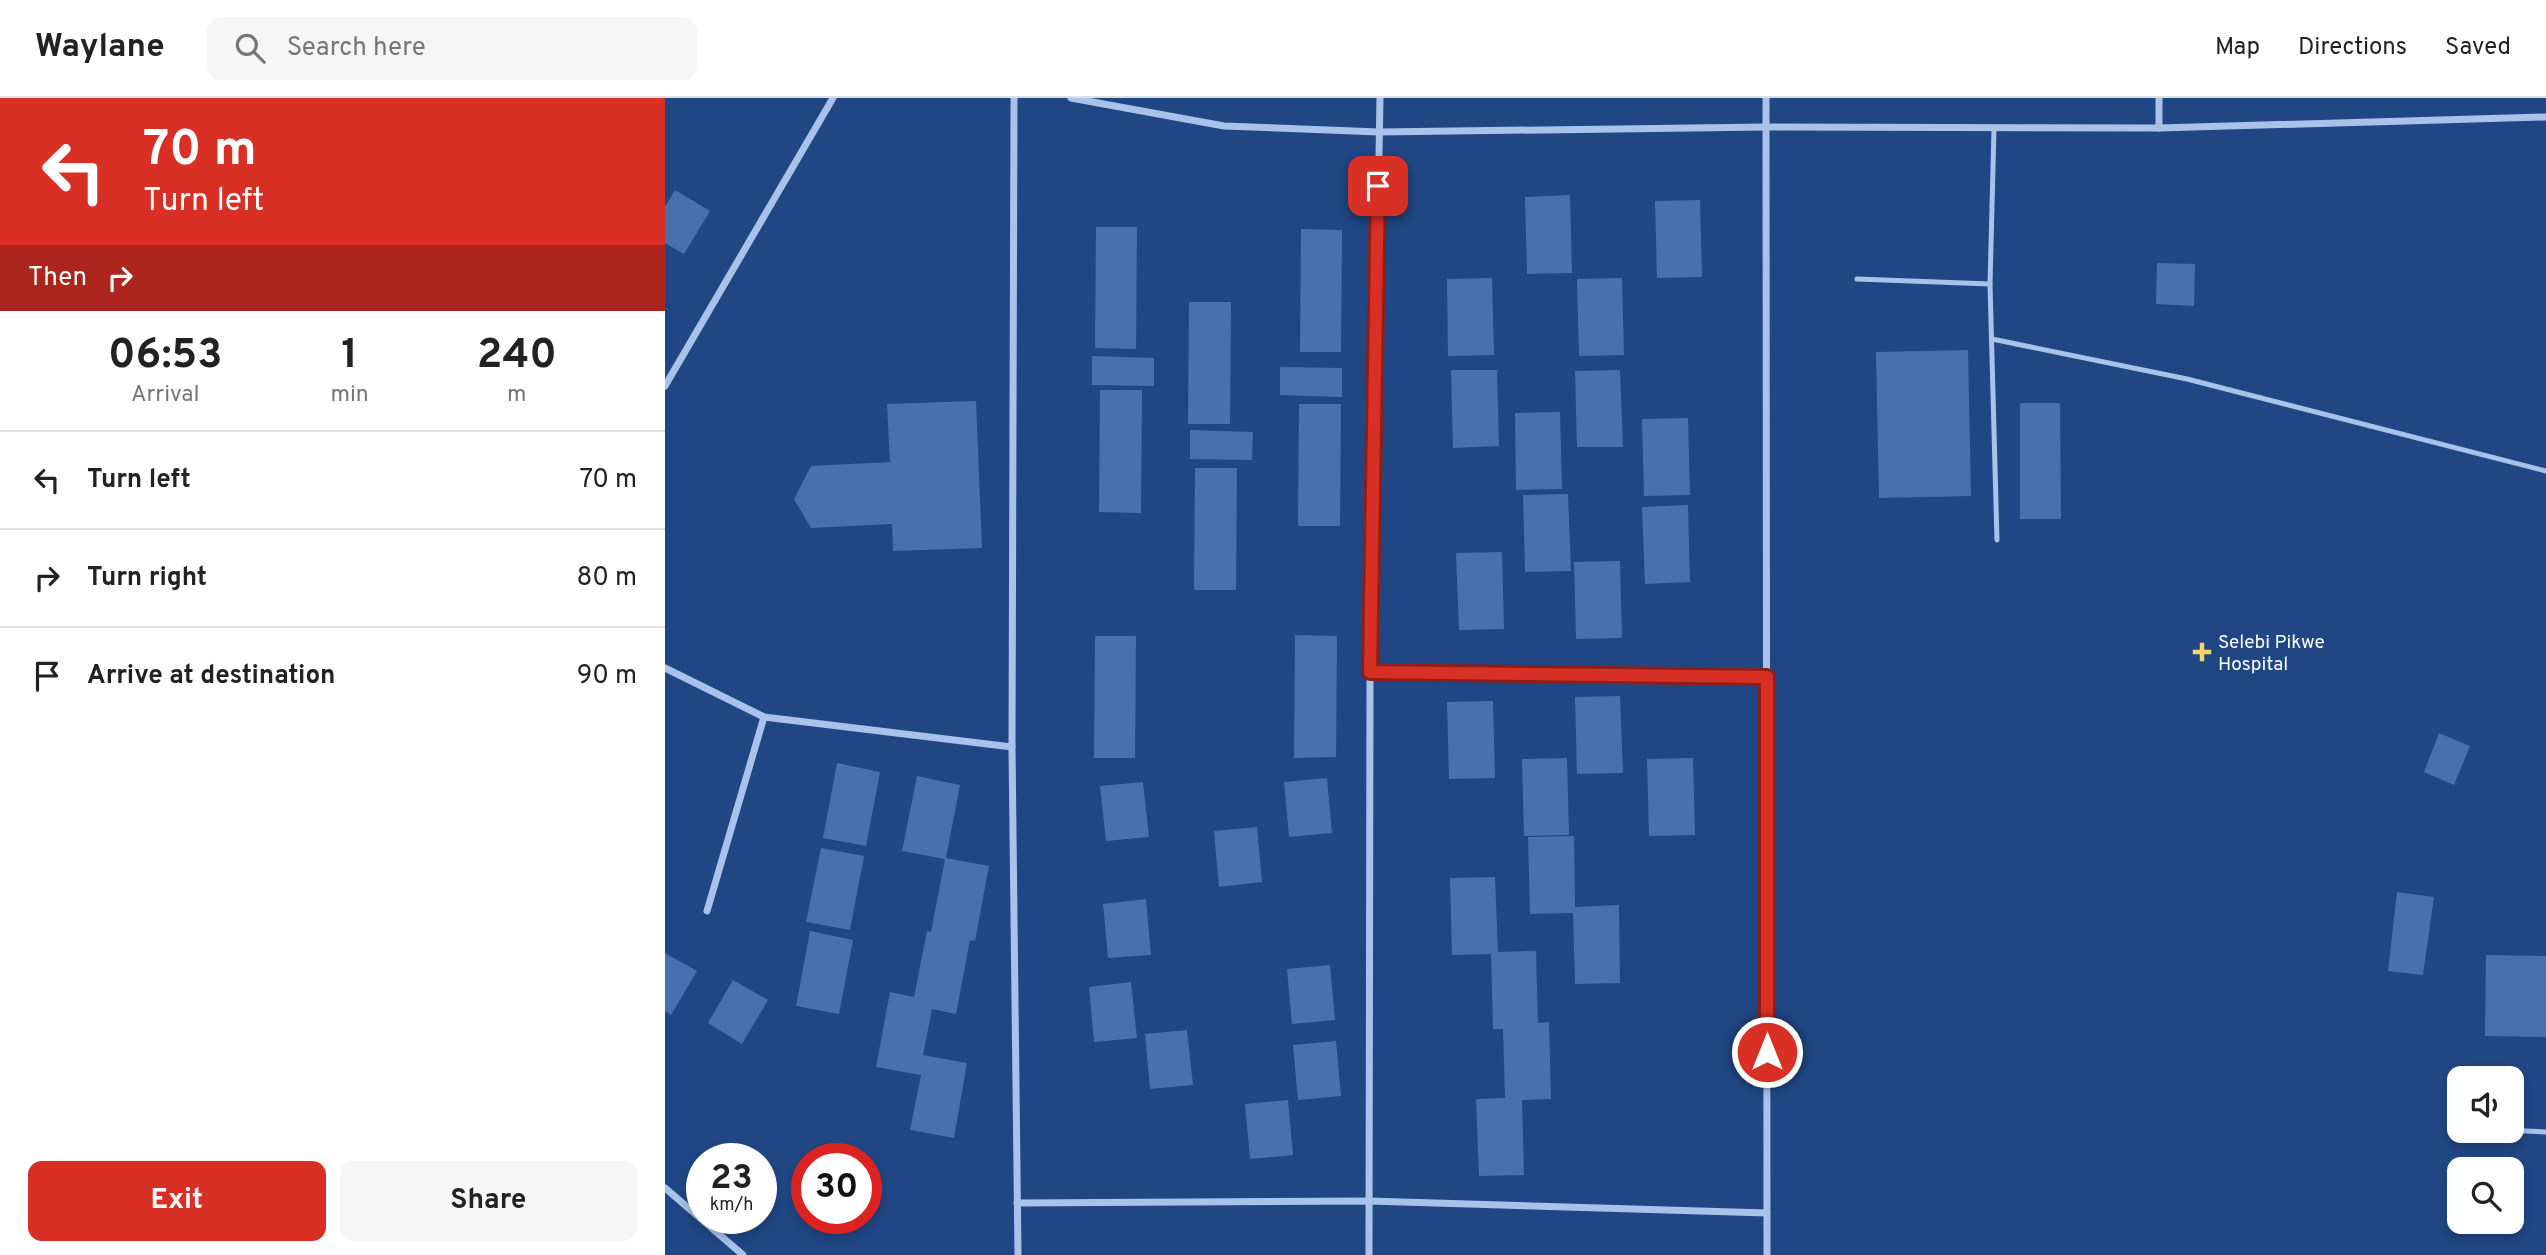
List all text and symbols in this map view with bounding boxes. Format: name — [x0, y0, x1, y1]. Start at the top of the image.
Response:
search box — [207, 17, 697, 80]
text: Waylane — [35, 27, 165, 69]
icon: search — [231, 29, 269, 67]
text: Search here — [287, 32, 426, 65]
text: Map — [2215, 33, 2260, 63]
text: Directions — [2298, 33, 2407, 63]
text: Saved — [2445, 33, 2511, 63]
text: 70 m — [143, 121, 257, 183]
icon: left — [28, 126, 119, 217]
pin — [1348, 156, 1408, 216]
icon: arrive — [1359, 167, 1397, 205]
text: Turn left — [143, 182, 264, 222]
icon: right — [101, 259, 139, 297]
text: Then — [28, 262, 87, 295]
text: 06:53 — [108, 330, 222, 383]
text: 1 — [341, 330, 358, 383]
text: 240 — [477, 330, 557, 383]
text: Arrival — [131, 381, 199, 410]
text: min — [330, 381, 369, 410]
text: m — [507, 381, 527, 410]
icon: left — [28, 461, 66, 499]
text: Turn left — [87, 464, 191, 497]
text: 70 m — [579, 464, 637, 497]
icon: right — [28, 559, 66, 597]
text: Turn right — [87, 562, 207, 595]
text: 80 m — [577, 562, 637, 595]
place label: Selebi Pikwe Hospital — [2218, 631, 2325, 677]
marker: Selebi Pikwe Hospital — [2192, 642, 2212, 662]
icon: arrive — [28, 657, 66, 695]
text: Arrive at destination — [87, 660, 335, 693]
text: 90 m — [577, 660, 637, 693]
position arrow — [1730, 1015, 1804, 1089]
map controls — [2447, 1066, 2524, 1234]
button: sound — [2447, 1066, 2524, 1143]
speed limit sign: 30 — [791, 1143, 882, 1234]
text: 23 — [710, 1157, 753, 1201]
button: search — [2447, 1157, 2524, 1234]
button: Exit — [28, 1161, 326, 1241]
button: Share — [340, 1161, 637, 1241]
text: km/h — [710, 1194, 753, 1217]

